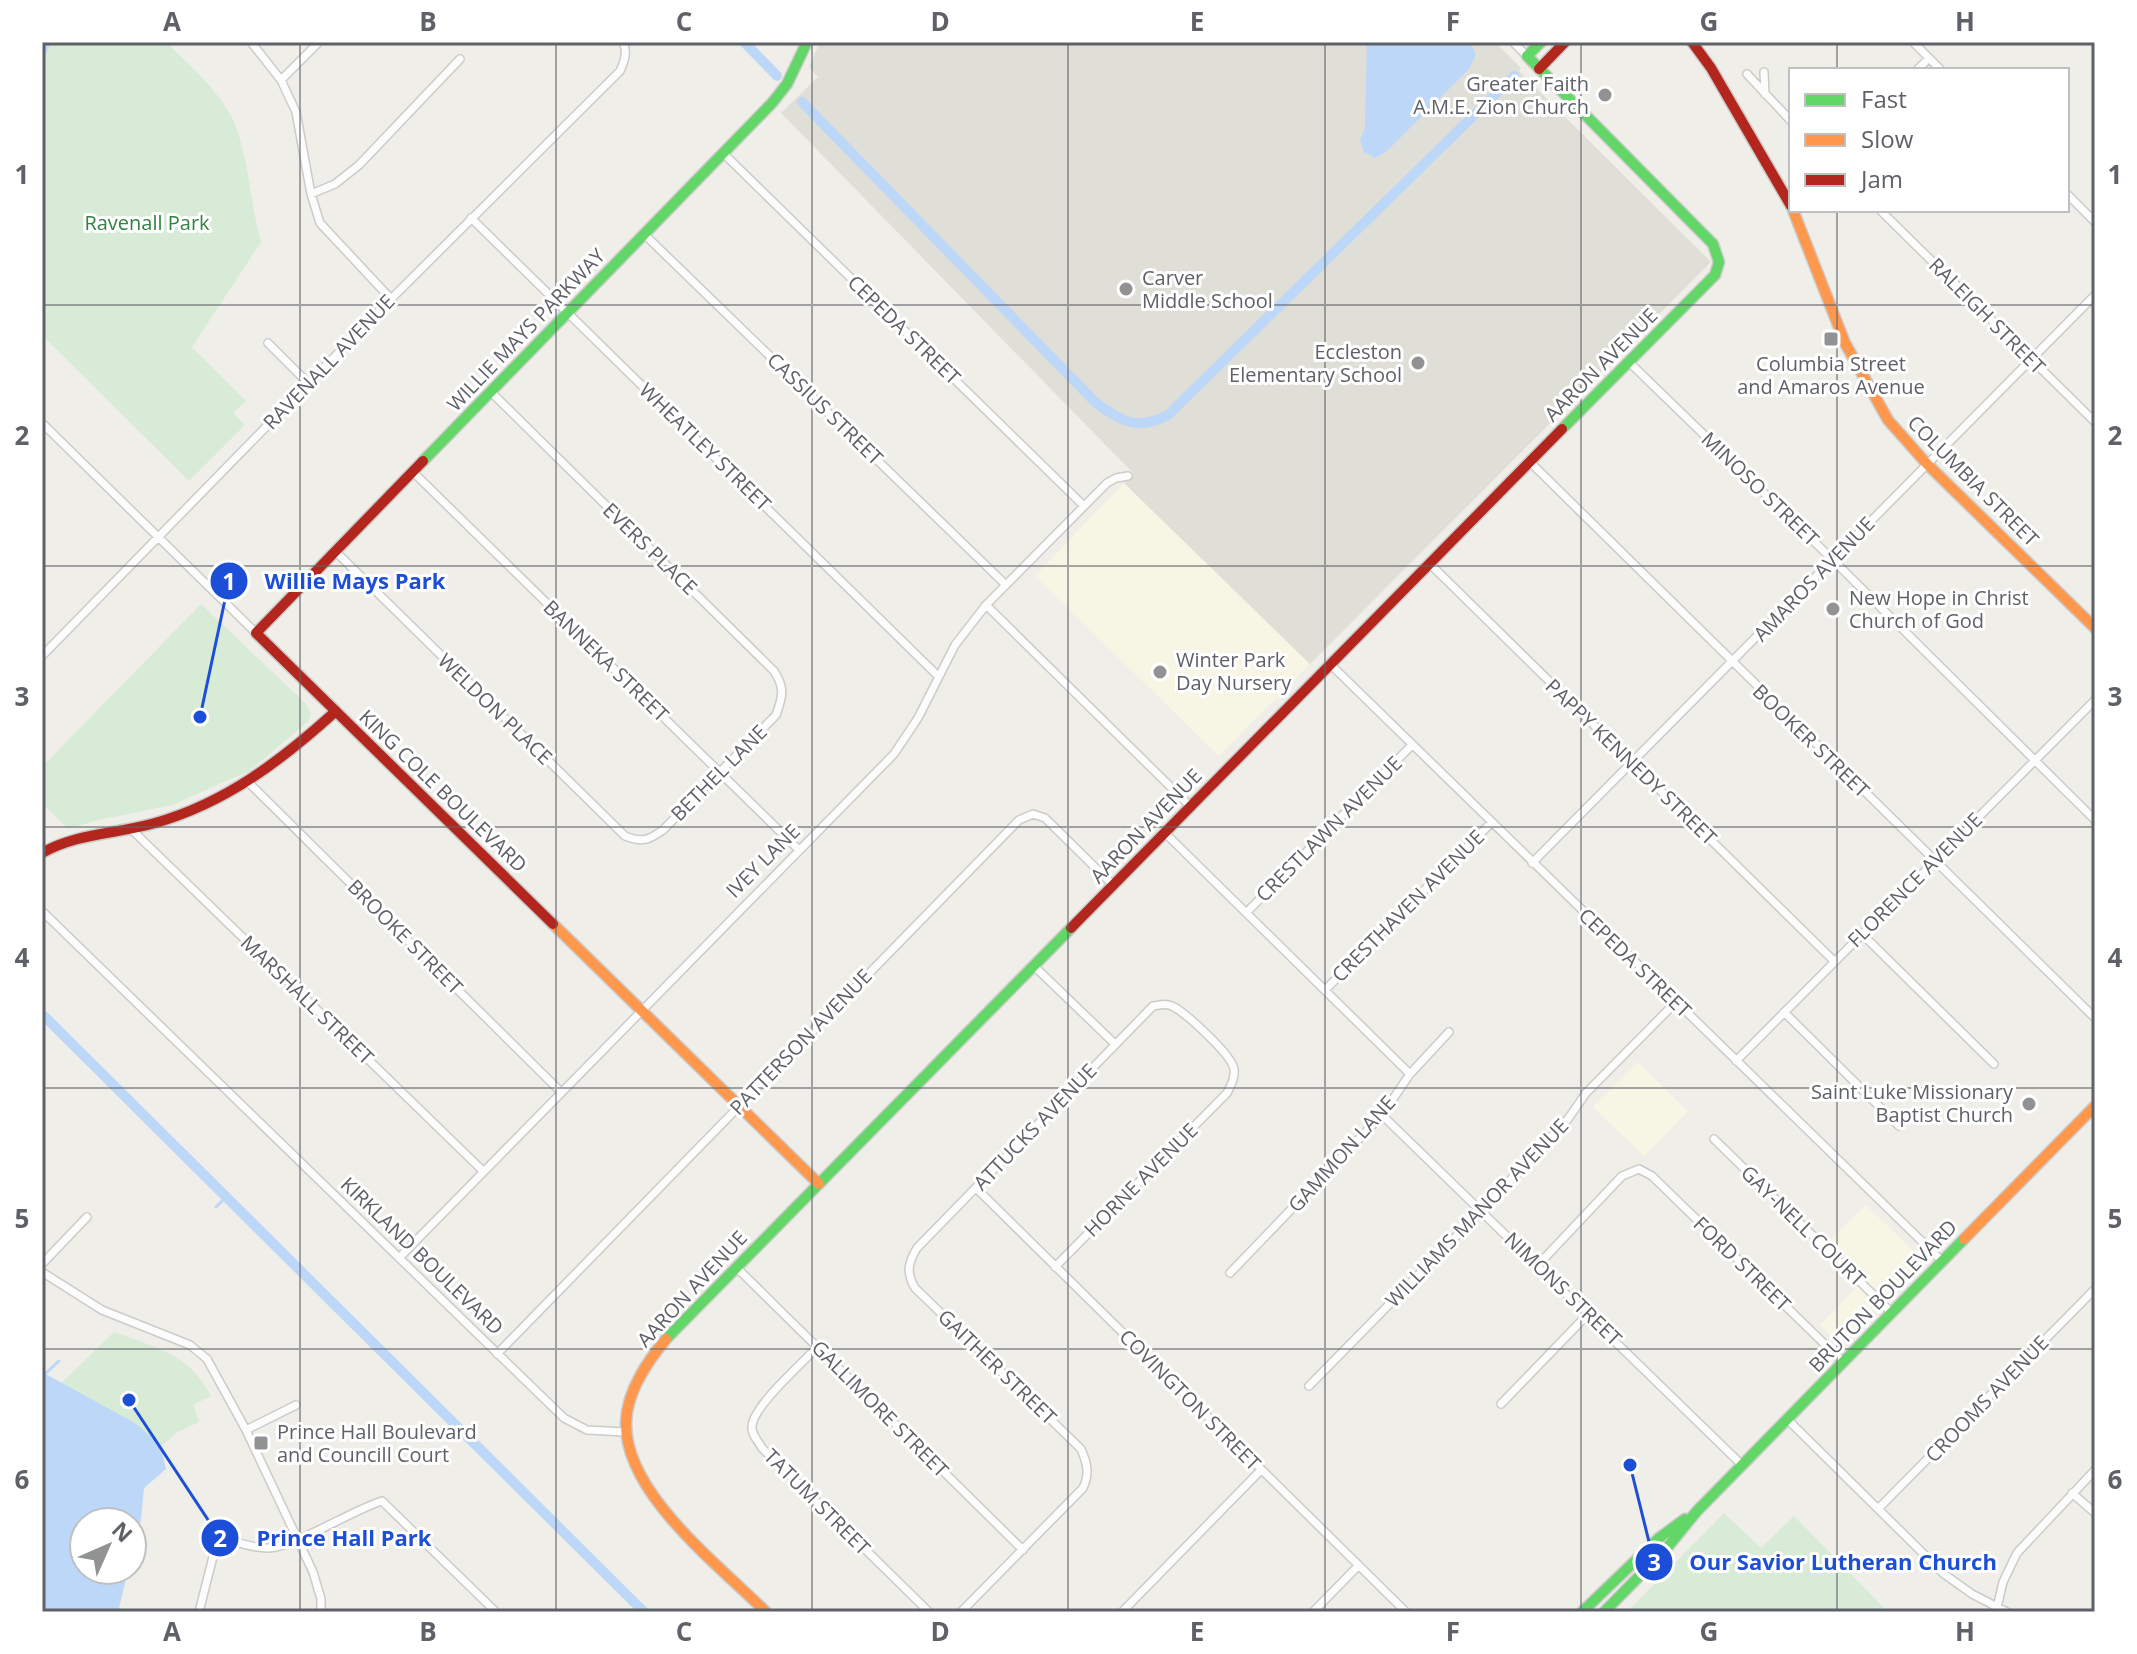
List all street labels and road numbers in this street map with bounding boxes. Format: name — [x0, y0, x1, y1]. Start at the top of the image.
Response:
street label: WILLIE MAYS PARKWAY — [441, 242, 611, 417]
street label: RALEIGH STREET — [1923, 252, 2051, 380]
street label: CEPEDA STREET — [842, 269, 967, 390]
street label: RAVENALL AVENUE — [257, 288, 400, 435]
street label: AARON AVENUE — [1538, 302, 1663, 427]
street label: CASSIUS STREET — [762, 346, 889, 471]
street label: WHEATLEY STREET — [634, 377, 777, 517]
street label: COLUMBIA STREET — [1902, 409, 2045, 552]
street label: MINOSO STREET — [1696, 426, 1825, 552]
street label: EVERS PLACE — [597, 497, 703, 601]
street label: AMAROS AVENUE — [1747, 510, 1880, 647]
street label: BANNEKA STREET — [538, 594, 675, 727]
street label: WELDON PLACE — [432, 647, 558, 770]
street label: PAPPY KENNEDY STREET — [1540, 673, 1723, 851]
street label: BOOKER STREET — [1747, 678, 1876, 803]
street label: KING COLE BOULEVARD — [354, 703, 533, 878]
street label: BETHEL LANE — [665, 719, 773, 827]
street label: CRESTLAWN AVENUE — [1250, 750, 1408, 908]
street label: AARON AVENUE — [1084, 762, 1207, 889]
street label: FLORENCE AVENUE — [1841, 806, 1988, 953]
street label: IVEY LANE — [720, 818, 806, 904]
street label: CRESTHAVEN AVENUE — [1326, 824, 1490, 988]
street label: BROOKE STREET — [342, 873, 469, 1000]
street label: CEPEDA STREET — [1573, 902, 1698, 1023]
street label: MARSHALL STREET — [235, 929, 380, 1070]
street label: PATTERSON AVENUE — [724, 963, 878, 1121]
street label: ATTUCKS AVENUE — [967, 1057, 1102, 1196]
street label: GAMMON LANE — [1282, 1090, 1401, 1218]
street label: WILLIAMS MANOR AVENUE — [1379, 1112, 1574, 1313]
street label: HORNE AVENUE — [1078, 1117, 1203, 1242]
street label: GAY-NELL COURT — [1735, 1159, 1871, 1292]
street label: KIRKLAND BOULEVARD — [335, 1171, 510, 1340]
street label: FORD STREET — [1688, 1210, 1797, 1317]
street label: BRUTON BOULEVARD — [1803, 1213, 1963, 1378]
street label: AARON AVENUE — [631, 1225, 753, 1353]
street label: NIMONS STREET — [1499, 1226, 1628, 1351]
street label: GAITHER STREET — [932, 1303, 1062, 1430]
street label: COVINGTON STREET — [1114, 1323, 1267, 1476]
street label: CROOMS AVENUE — [1919, 1329, 2054, 1468]
street label: GALLIMORE STREET — [806, 1334, 955, 1483]
street label: TATUM STREET — [758, 1443, 876, 1561]

